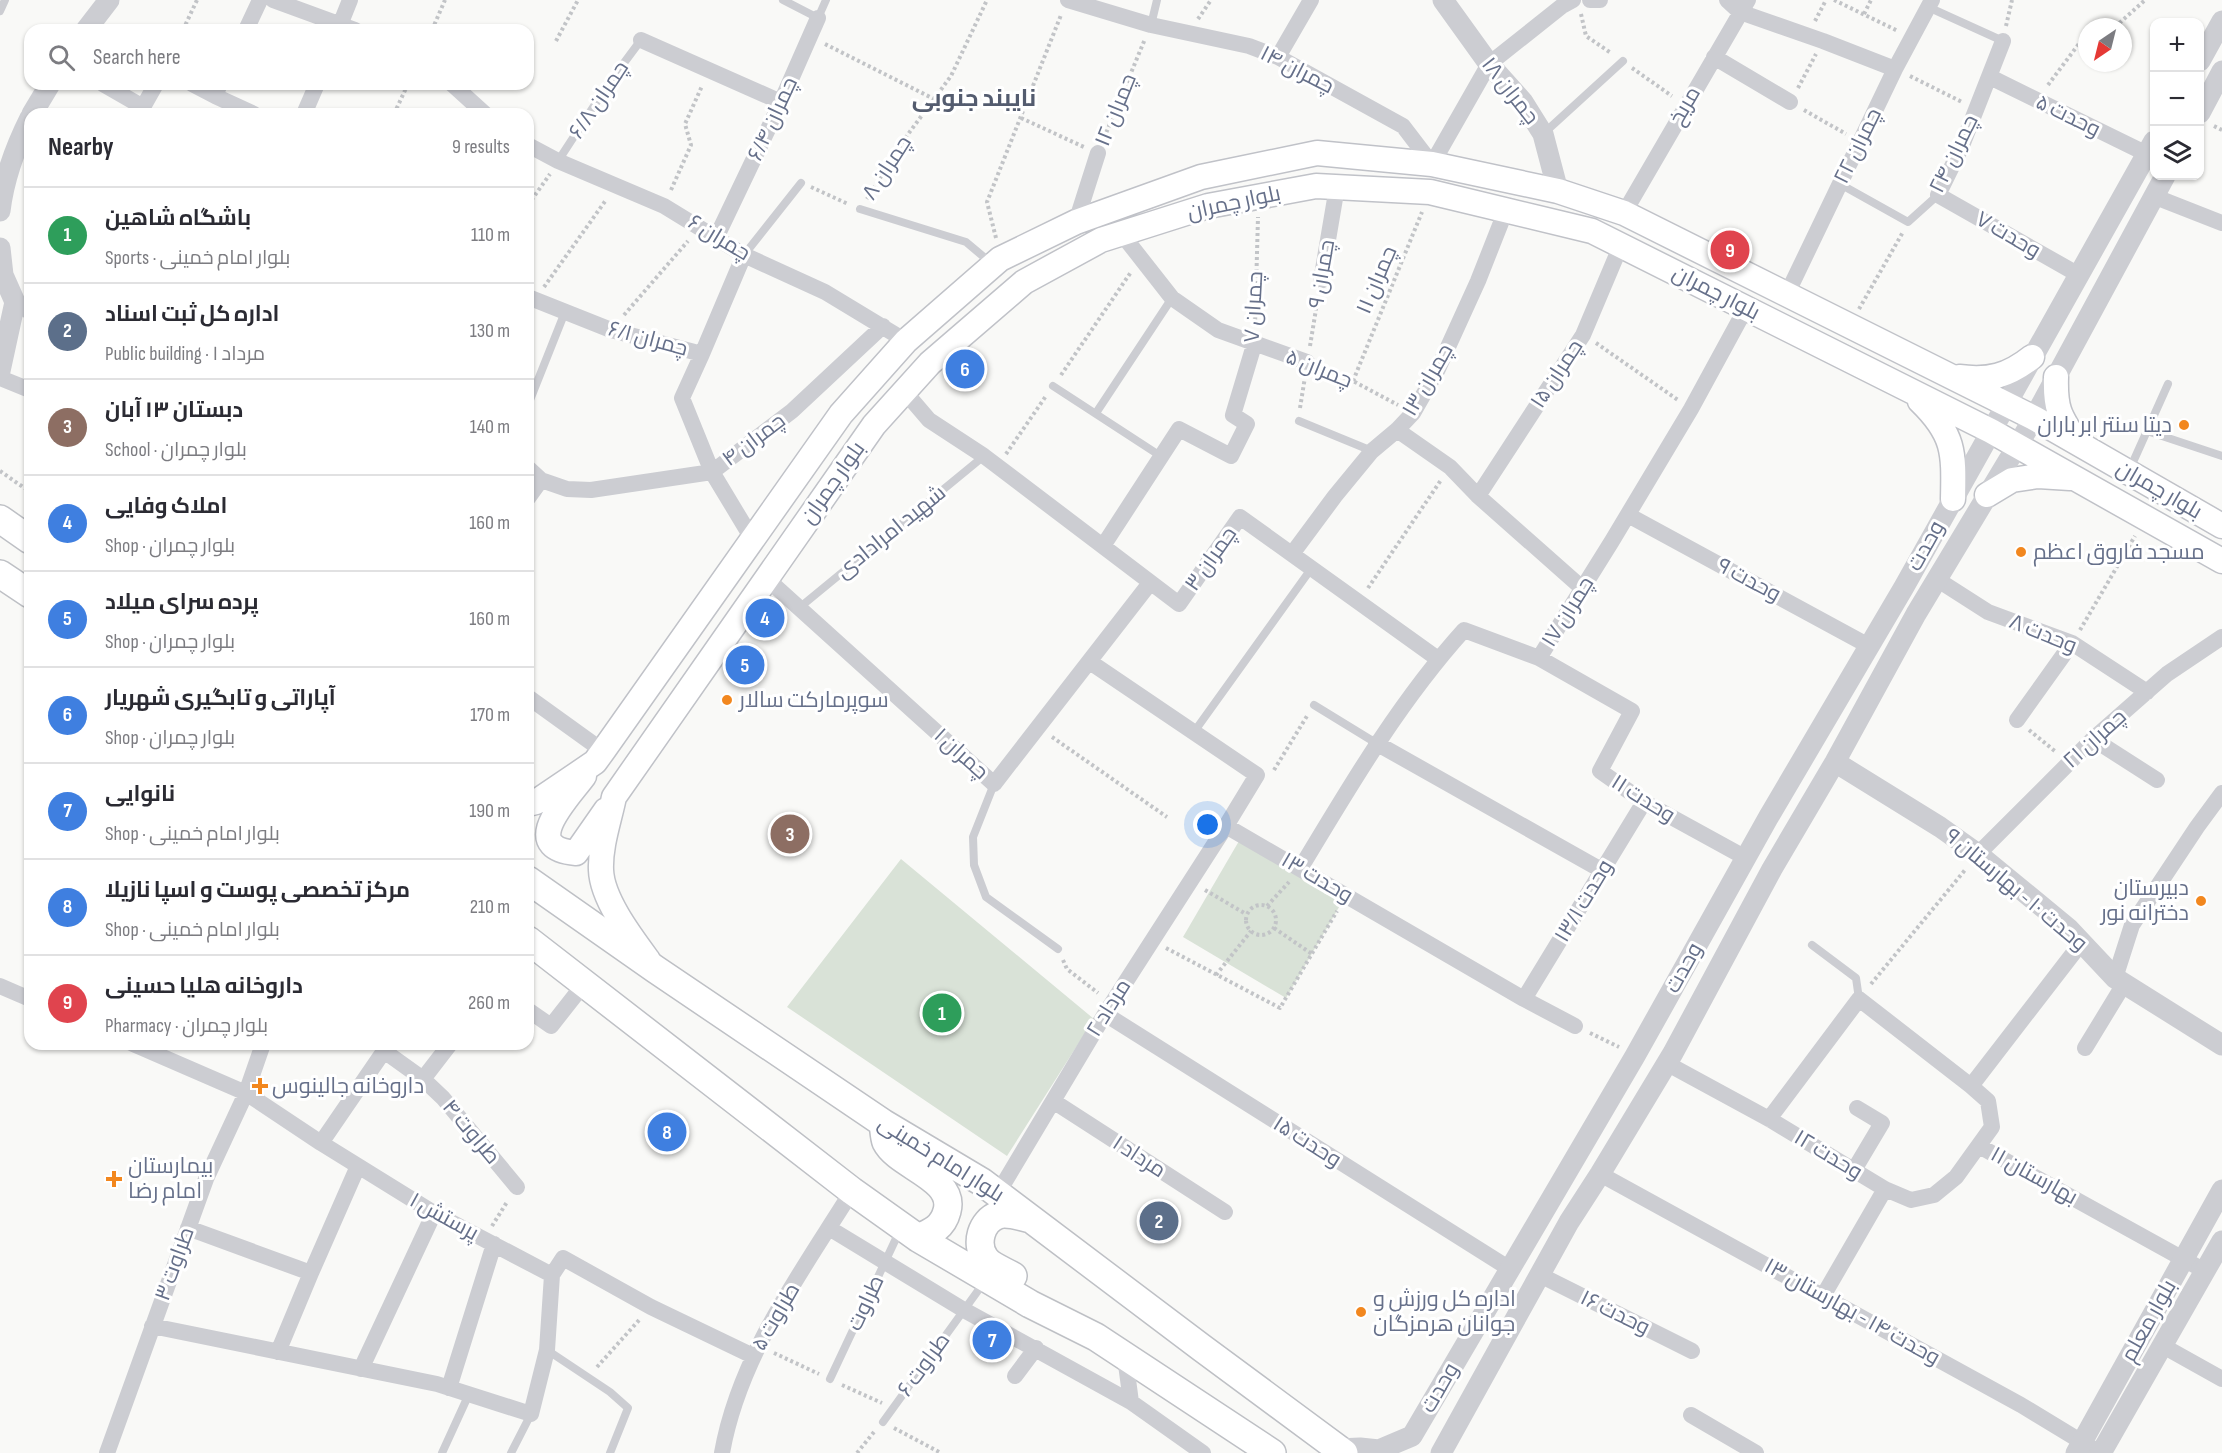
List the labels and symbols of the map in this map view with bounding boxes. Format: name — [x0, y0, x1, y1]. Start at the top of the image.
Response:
north arrow — [2078, 18, 2132, 72]
street label: چمران ۱۴ — [1256, 40, 1338, 100]
street label: چمران ۱۸ — [1475, 52, 1545, 130]
street label: چمران ۶/۸ — [563, 56, 635, 144]
street label: چمران ۱۲ — [1089, 70, 1143, 150]
street label: چمران ۶/۴ — [742, 73, 804, 165]
street label: مریخ — [1663, 82, 1707, 130]
district label: نایبند جنوبی — [912, 84, 1036, 113]
street label: وحدت ۵ — [2031, 89, 2105, 143]
street label: چمران ۲۲ — [1828, 104, 1888, 188]
street label: چمران ۲۴ — [1923, 110, 1985, 198]
street label: چمران ۸ — [856, 131, 918, 205]
street label: بلوار چمران — [1185, 180, 1283, 226]
street label: وحدت ۷ — [1971, 206, 2045, 264]
street label: چمران ۶ — [683, 209, 755, 267]
pin: 9 — [1710, 228, 1750, 272]
street label: چمران ۹ — [1303, 238, 1341, 310]
street label: چمران ۱۱ — [1351, 242, 1403, 318]
street label: بلوار چمران — [1668, 259, 1764, 327]
street label: چمران ۷ — [1239, 271, 1269, 343]
street label: چمران ۶/۱ — [605, 315, 691, 363]
street label: چمران ۱۵ — [1525, 335, 1589, 413]
street label: چمران ۱۳ — [1396, 339, 1460, 421]
street label: چمران ۵ — [1282, 343, 1356, 395]
pin: 6 — [946, 346, 984, 392]
street label: چمران ۴ — [717, 407, 791, 473]
place label: دیتا سنتر ابر باران — [2037, 412, 2172, 439]
marker: دیتا سنتر ابر باران — [2177, 418, 2191, 432]
street label: بلوار چمران — [795, 436, 871, 530]
street label: بلوار چمران — [2111, 455, 2207, 525]
street label: شهید امرادادی — [830, 479, 952, 585]
street label: وحدت — [1901, 516, 1951, 576]
street label: چمران ۳ — [1179, 522, 1243, 596]
place label: مسجد فاروق اعظم — [2033, 539, 2205, 567]
marker: مسجد فاروق اعظم — [2014, 545, 2028, 559]
street label: وحدت ۹ — [1713, 552, 1785, 608]
street label: چمران ۱۷ — [1536, 572, 1600, 652]
pin: 4 — [746, 596, 784, 640]
street label: وحدت ۸ — [2005, 608, 2081, 660]
pin: 5 — [726, 642, 764, 688]
place label: سوپرمارکت سالار — [737, 687, 889, 714]
marker: سوپرمارکت سالار — [720, 693, 734, 707]
street label: چمران ۲۱ — [2058, 703, 2132, 775]
street label: چمران ۱ — [928, 722, 994, 786]
street label: وحدت ۱۱ — [1606, 769, 1680, 829]
your location — [1193, 810, 1222, 839]
pin: 3 — [770, 812, 810, 856]
street label: وحدت ۱۰ - بهارستان ۹ — [1939, 823, 2093, 957]
street label: وحدت ۱۳ — [1276, 847, 1358, 909]
street label: وحدت ۱۳/۱ — [1549, 855, 1619, 947]
place label: دبیرستان دخترانه نور — [2099, 875, 2189, 927]
marker: دبیرستان دخترانه نور — [2194, 894, 2208, 908]
street label: وحدت — [1659, 938, 1709, 998]
street label: مرداد ۲ — [1081, 974, 1137, 1042]
pin: 1 — [922, 990, 962, 1036]
place label: داروخانه جالینوس — [272, 1073, 424, 1100]
marker: داروخانه جالینوس — [253, 1079, 267, 1093]
street label: طراوت ۴ — [436, 1094, 506, 1170]
street label: بلوار امام خمینی — [872, 1109, 1009, 1209]
pin: 8 — [648, 1110, 686, 1154]
street label: وحدت ۱۵ — [1268, 1111, 1346, 1173]
street label: وحدت ۱۲ — [1789, 1124, 1867, 1186]
street label: مرداد ۱ — [1107, 1130, 1171, 1184]
street label: بهارستان ۱۱ — [1986, 1141, 2082, 1211]
place label: بیمارستان امام رضا — [128, 1153, 213, 1206]
marker: بیمارستان امام رضا — [105, 1170, 123, 1188]
street label: پرستش ۱ — [405, 1187, 483, 1247]
pin: 2 — [1140, 1198, 1178, 1244]
street label: طراوت ۳ — [149, 1223, 201, 1305]
street label: وحدت ۱۴ - بهارستان ۱۳ — [1759, 1252, 1945, 1372]
street label: طراوت — [841, 1271, 891, 1335]
street label: بلوار معلم — [2115, 1275, 2183, 1367]
street label: طراوت ۵ — [746, 1278, 806, 1356]
street label: وحدت ۱۶ — [1576, 1285, 1654, 1341]
place label: اداره کل ورزش و جوانان هرمزگان — [1373, 1286, 1516, 1338]
marker: اداره کل ورزش و جوانان هرمزگان — [1354, 1305, 1368, 1319]
pin: 7 — [972, 1318, 1012, 1362]
street label: طراوت ۶ — [892, 1328, 956, 1402]
street label: وحدت — [1415, 1358, 1465, 1418]

